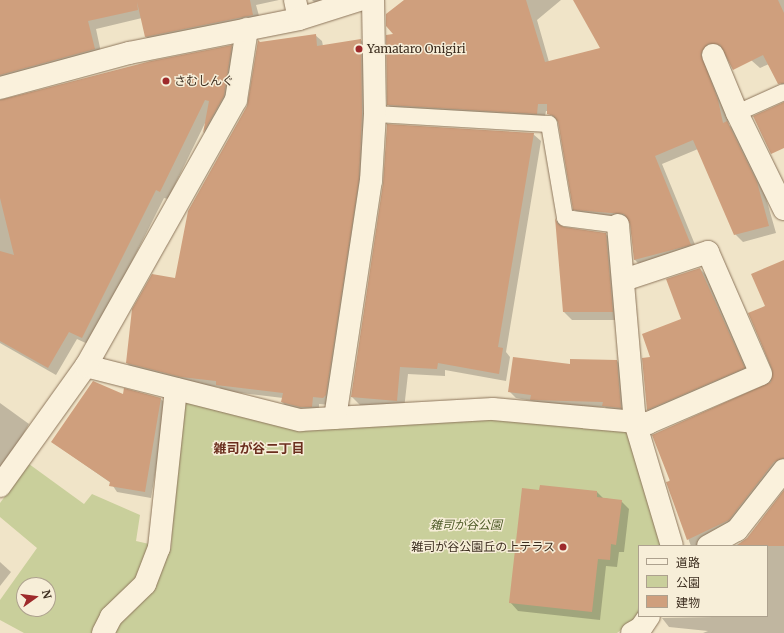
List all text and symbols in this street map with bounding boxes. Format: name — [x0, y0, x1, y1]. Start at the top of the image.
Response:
place label: Yamataro Onigiri — [367, 42, 466, 56]
marker: Yamataro Onigiri — [354, 44, 364, 54]
place label: さむしんぐ — [174, 74, 234, 88]
marker: さむしんぐ — [161, 76, 171, 86]
district label: 雑司が谷二丁目 — [214, 441, 304, 457]
park label: 雑司が谷公園 — [430, 518, 502, 532]
place label: 雑司が谷公園丘の上テラス — [411, 540, 555, 554]
marker: 雑司が谷公園丘の上テラス — [558, 542, 568, 552]
legend — [638, 545, 768, 617]
text: 道路 — [676, 555, 700, 570]
text: 公園 — [676, 575, 700, 590]
north arrow — [16, 577, 56, 617]
text: N — [39, 588, 55, 600]
text: 建物 — [676, 595, 700, 610]

